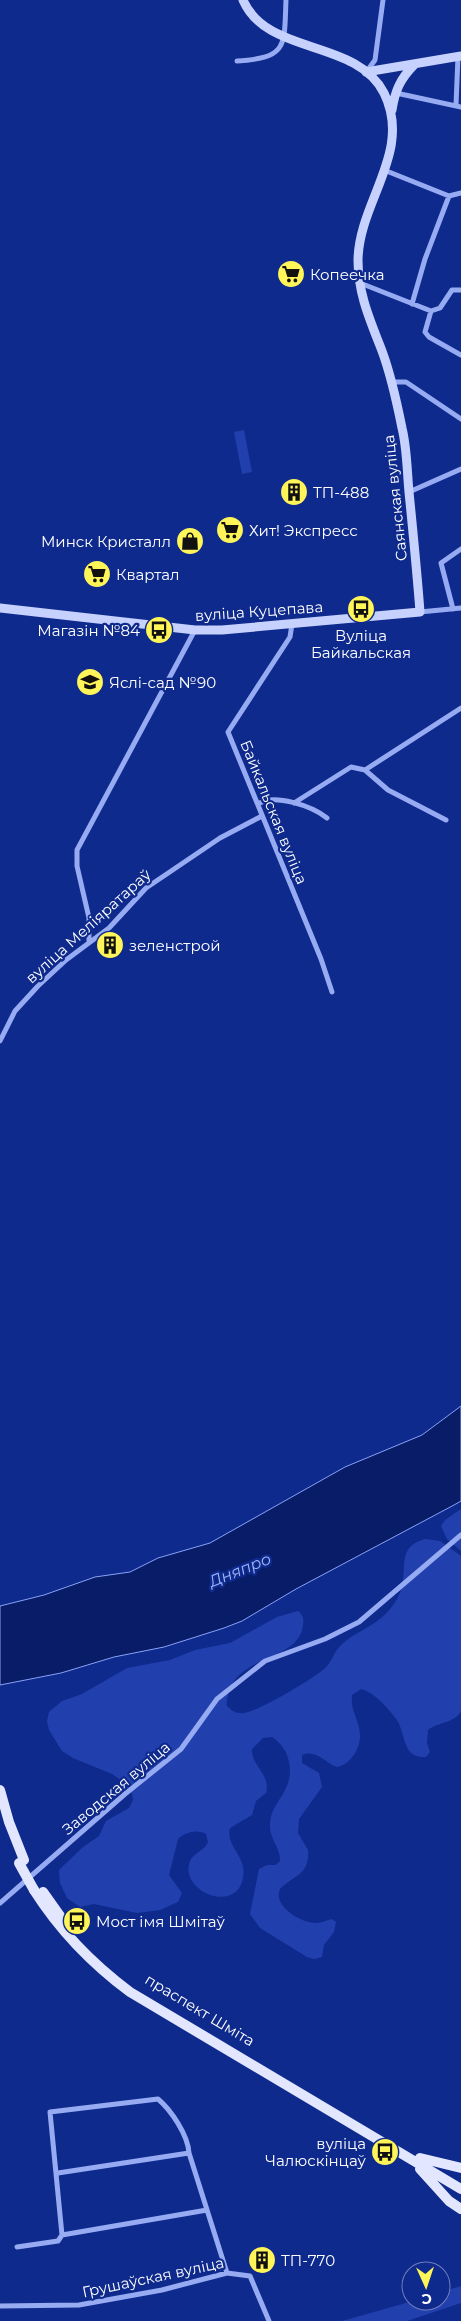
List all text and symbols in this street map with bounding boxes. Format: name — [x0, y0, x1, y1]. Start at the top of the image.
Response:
supermarket icon: Копеечка — [276, 259, 306, 289]
place label: Копеечка — [310, 265, 385, 284]
street label: Саянская вуліца — [379, 434, 411, 562]
building icon: ТП-488 — [279, 477, 309, 507]
place label: ТП-488 — [313, 483, 369, 502]
supermarket icon: Хит! Экспресс — [215, 515, 245, 545]
place label: Хит! Экспресс — [249, 521, 358, 540]
shop icon: Минск Кристалл — [175, 526, 205, 556]
place label: Минск Кристалл — [41, 532, 171, 551]
supermarket icon: Квартал — [82, 559, 112, 589]
place label: Квартал — [116, 565, 180, 584]
bus stop icon: Вуліца Байкальская — [346, 594, 376, 624]
street label: вуліца Куцепава — [194, 597, 324, 625]
bus stop icon: Магазін №84 — [144, 615, 174, 645]
place label: Магазін №84 — [37, 621, 140, 640]
place label: Вуліца Байкальская — [311, 626, 411, 662]
school or university icon: Яслі-сад №90 — [75, 667, 105, 697]
place label: Яслі-сад №90 — [109, 673, 216, 692]
street label: Байкальская вуліца — [236, 737, 312, 887]
street label: вуліца Меліяратараў — [21, 864, 155, 987]
building icon: зеленстрой — [95, 930, 125, 960]
place label: зеленстрой — [129, 936, 221, 955]
water label: Дняпро — [204, 1549, 274, 1592]
street label: Заводская вуліца — [58, 1737, 174, 1839]
bus stop icon: Мост імя Шмітаў — [62, 1906, 92, 1936]
place label: Мост імя Шмітаў — [96, 1912, 225, 1931]
street label: праспект Шміта — [142, 1970, 258, 2050]
place label: вуліца Чалюскінцаў — [265, 2134, 367, 2170]
bus stop icon: вуліца Чалюскінцаў — [370, 2137, 400, 2167]
building icon: ТП-770 — [247, 2245, 277, 2275]
place label: ТП-770 — [281, 2251, 335, 2270]
street label: Грушаўская вуліца — [80, 2253, 226, 2301]
north arrow — [401, 2261, 451, 2311]
text: С — [421, 2290, 432, 2308]

